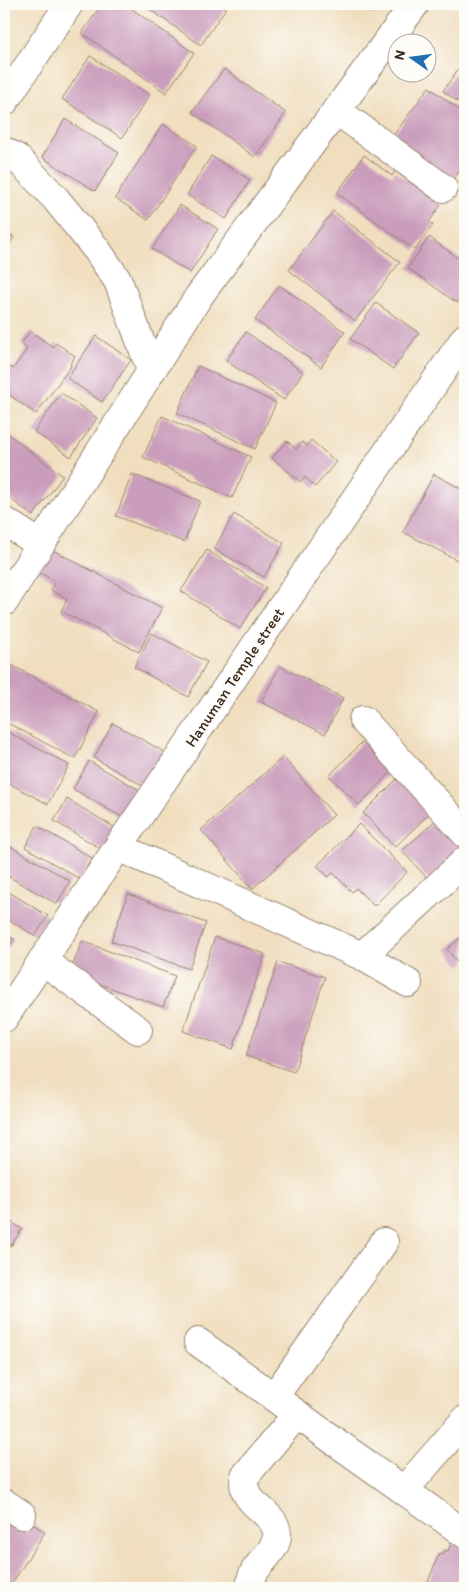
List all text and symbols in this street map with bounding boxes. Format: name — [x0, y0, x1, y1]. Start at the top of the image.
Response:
north arrow — [386, 32, 436, 82]
text: N — [390, 48, 409, 62]
street label: Hanuman Temple street — [181, 604, 288, 751]

